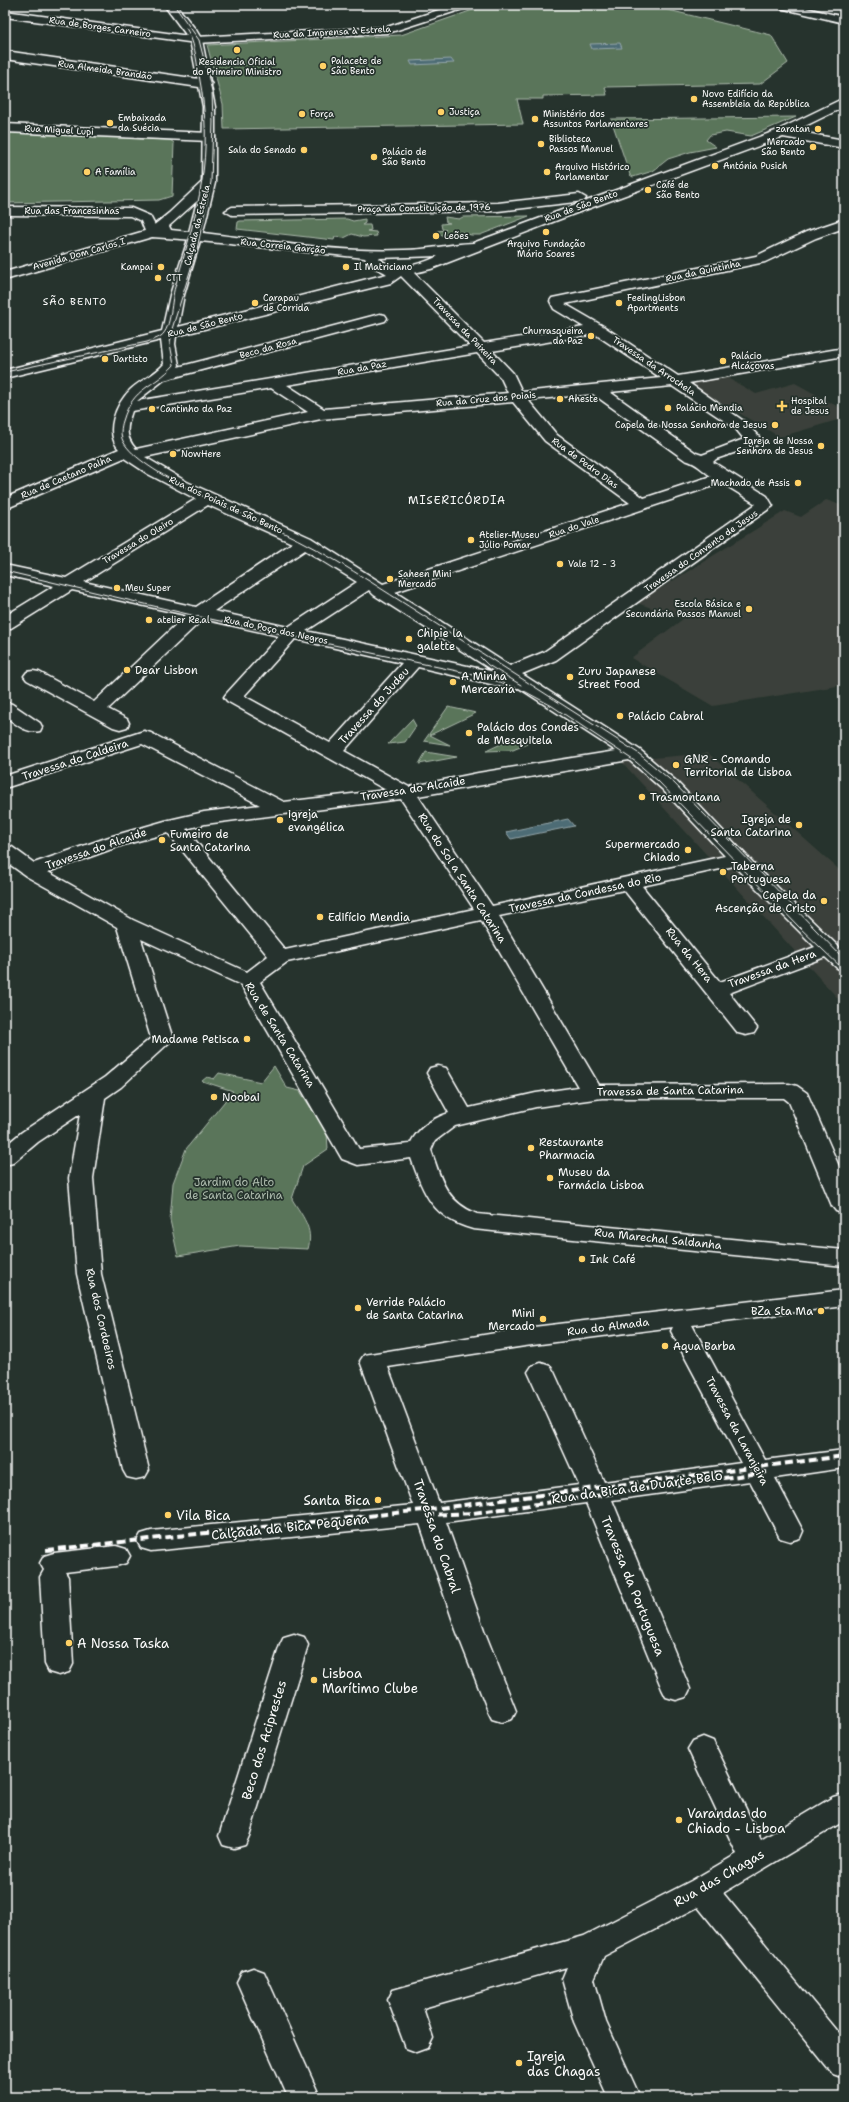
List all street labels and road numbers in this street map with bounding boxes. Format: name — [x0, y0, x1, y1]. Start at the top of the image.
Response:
street label: Rua de Borges Carneiro — [48, 14, 152, 40]
street label: Rua da Imprensa à Estrela — [273, 23, 392, 41]
street label: Rua Almeida Brandão — [57, 57, 153, 83]
street label: Rua Miguel Lupi — [24, 122, 94, 138]
street label: Calçada da Estrela — [181, 183, 213, 267]
street label: Rua de São Bento — [543, 187, 619, 225]
street label: Praça da Constituição de 1976 — [357, 201, 491, 215]
street label: Rua das Francesinhas — [24, 205, 120, 217]
street label: Avenida Dom Carlos I — [31, 235, 127, 273]
street label: Rua Correia Garção — [240, 236, 326, 256]
street label: Rua da Quintinha — [664, 257, 742, 285]
street label: Travessa da Peixeira — [430, 295, 500, 367]
street label: Rua de São Bento — [166, 310, 244, 340]
street label: Travessa da Arrochela — [610, 334, 698, 399]
street label: Beco da Rosa — [238, 335, 298, 361]
street label: Rua da Paz — [336, 358, 388, 378]
street label: Rua da Cruz dos Poiais — [435, 389, 537, 409]
street label: Rua de Pedro Dias — [549, 435, 621, 491]
street label: Rua de Caetano Palha — [19, 452, 113, 501]
street label: Rua dos Poiais de São Bento — [167, 473, 285, 537]
street label: Travessa do Convento de Jesus — [642, 507, 760, 595]
street label: Rua do Vale — [547, 513, 601, 541]
street label: Travessa do Oleiro — [100, 515, 176, 567]
street label: Rua do Poço dos Negros — [223, 613, 329, 647]
street label: Travessa do Judeu — [335, 664, 413, 748]
street label: Travessa do Caldeira — [20, 736, 130, 784]
street label: Travessa do Alcaide — [359, 773, 467, 805]
street label: Rua do Sol a Santa Catarina — [414, 810, 510, 946]
street label: Travessa do Alcaide — [43, 825, 149, 873]
street label: Travessa da Condessa do Rio — [507, 869, 663, 916]
street label: Rua da Hera — [662, 924, 716, 986]
street label: Travessa da Hera — [726, 946, 818, 992]
street label: Rua de Santa Catarina — [241, 980, 319, 1091]
street label: Travessa de Santa Catarina — [596, 1082, 744, 1100]
street label: Rua Marechal Saldanha — [594, 1225, 723, 1253]
street label: Rua dos Cordoeiros — [82, 1267, 120, 1371]
street label: Rua do Almada — [566, 1314, 650, 1339]
street label: Travessa da Laranjeira — [702, 1374, 772, 1488]
street label: Rua da Bica de Duarte Belo — [550, 1467, 724, 1507]
street label: Travessa do Cabral — [409, 1477, 465, 1595]
street label: Calçada da Bica Pequena — [210, 1510, 370, 1544]
street label: Travessa da Portuguesa — [597, 1513, 669, 1659]
street label: Beco dos Aciprestes — [238, 1678, 290, 1802]
street label: Rua das Chagas — [671, 1845, 767, 1911]

